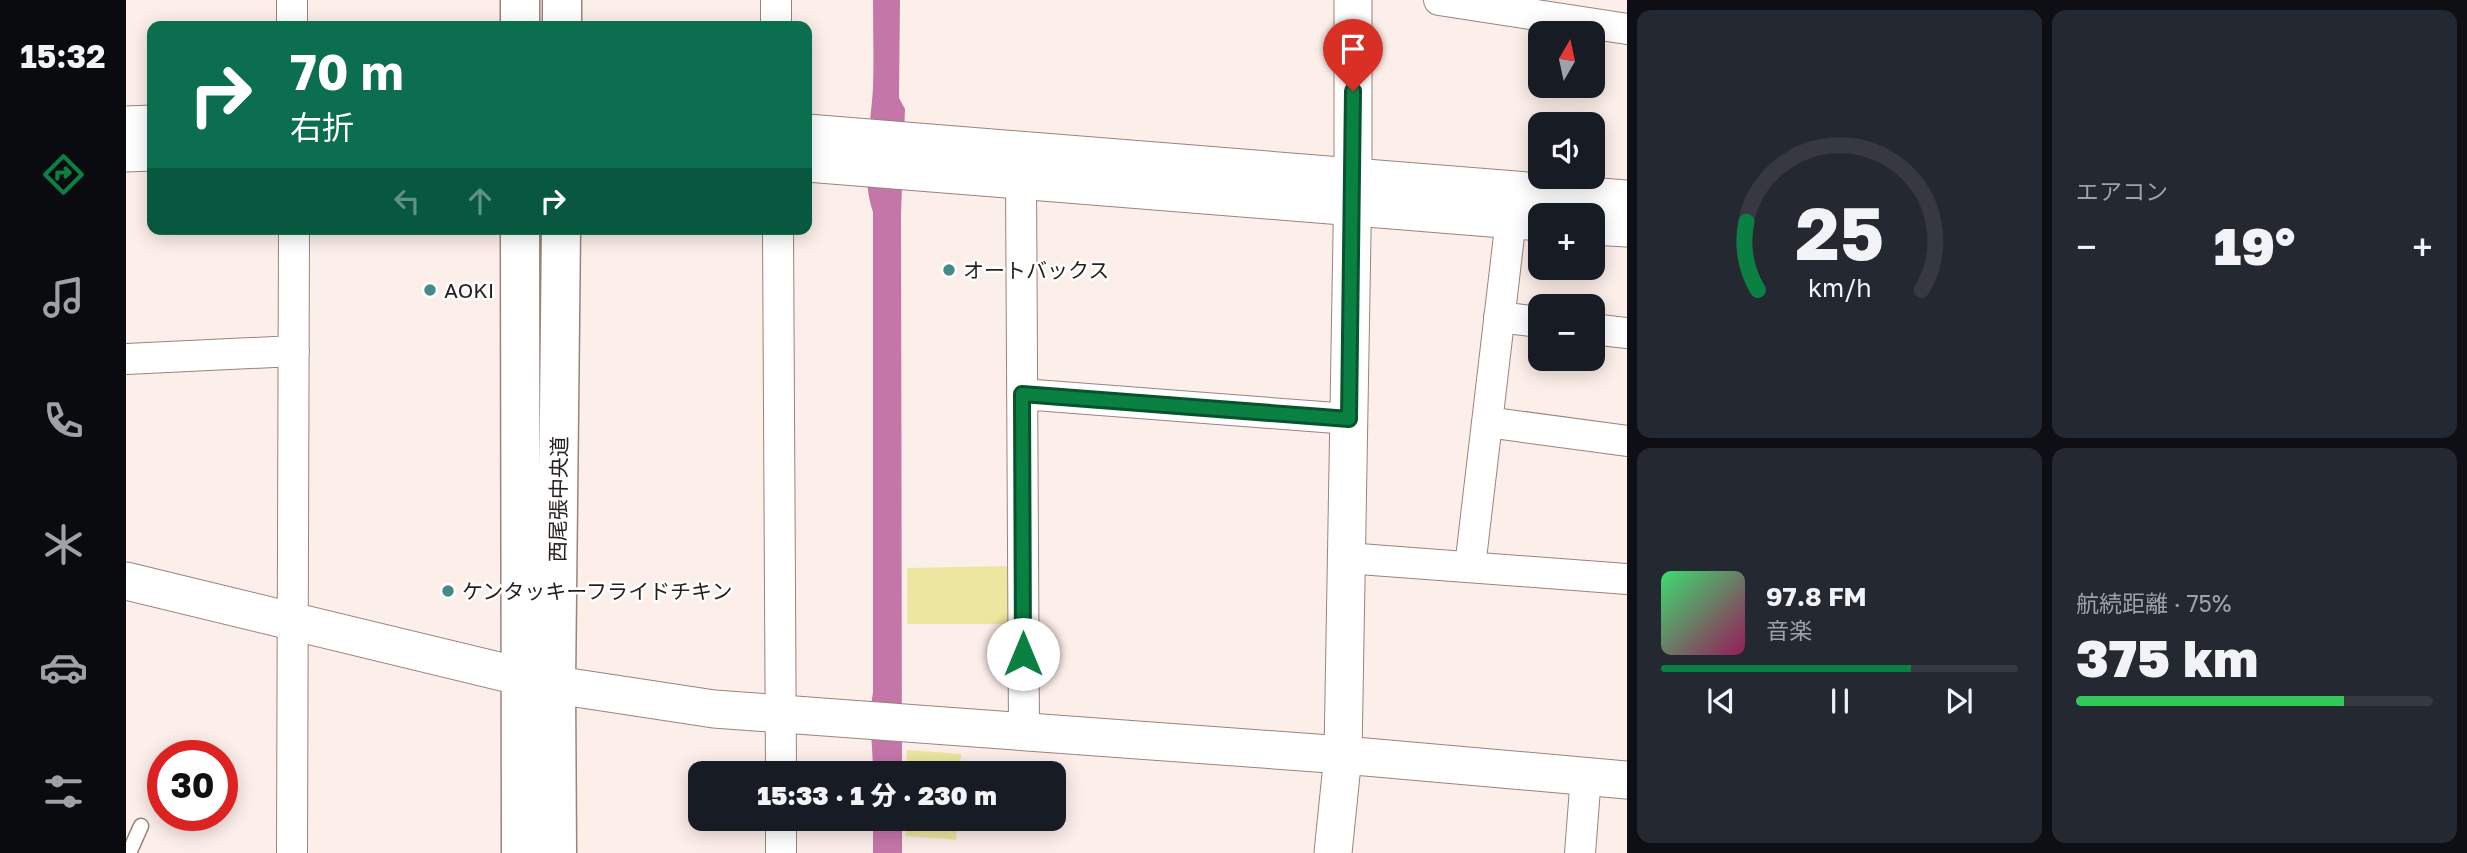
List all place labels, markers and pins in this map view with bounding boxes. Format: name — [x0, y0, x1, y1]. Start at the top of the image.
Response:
pin — [1323, 19, 1383, 91]
place label: オートバックス — [963, 257, 1109, 283]
marker: オートバックス — [941, 262, 957, 278]
place label: AOKI — [444, 277, 494, 303]
marker: AOKI — [422, 282, 438, 298]
place label: ケンタッキーフライドチキン — [462, 578, 732, 604]
marker: ケンタッキーフライドチキン — [440, 583, 456, 599]

